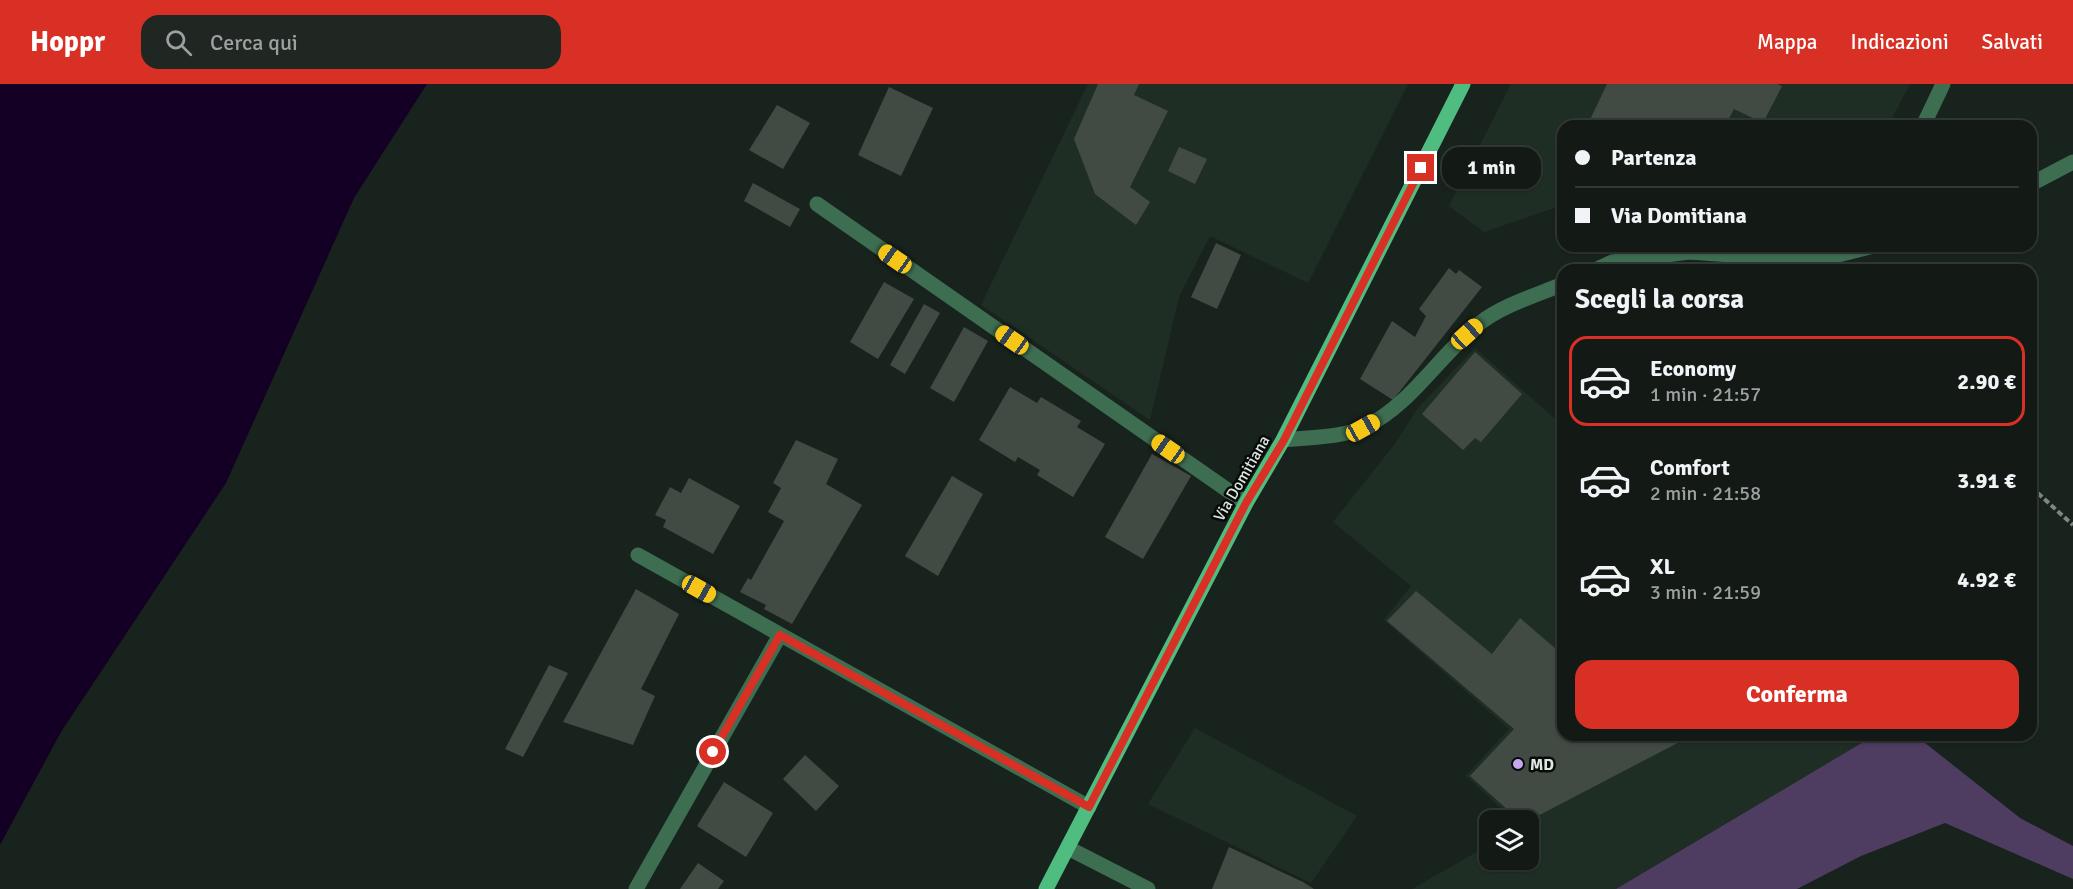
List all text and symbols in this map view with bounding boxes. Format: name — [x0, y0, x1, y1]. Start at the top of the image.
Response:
search box — [141, 15, 561, 69]
text: Hoppr — [30, 25, 105, 59]
icon: search — [162, 26, 195, 59]
text: Cerca qui — [210, 29, 298, 56]
text: Mappa — [1757, 29, 1818, 55]
text: Indicazioni — [1851, 29, 1949, 55]
text: Salvati — [1982, 29, 2043, 55]
text: Partenza — [1611, 144, 1697, 171]
callout: 1 min — [1442, 147, 1541, 189]
route end — [1407, 154, 1434, 181]
text: 1 min — [1467, 155, 1516, 180]
text: Via Domitiana — [1611, 202, 1747, 229]
car — [875, 241, 915, 277]
text: Scegli la corsa — [1575, 283, 1744, 316]
car — [1448, 315, 1486, 353]
car — [992, 322, 1032, 358]
icon: car — [1578, 354, 1632, 408]
text: Economy — [1650, 355, 1736, 382]
text: 2.90 € — [1957, 368, 2016, 395]
text: 1 min · 21:57 — [1650, 382, 1761, 407]
car — [1343, 411, 1383, 445]
car — [1148, 431, 1188, 467]
street label: Via Domitiana — [1209, 432, 1274, 525]
icon: car — [1578, 453, 1632, 507]
text: Comfort — [1650, 454, 1730, 481]
text: 3.91 € — [1957, 467, 2016, 494]
text: 2 min · 21:58 — [1650, 481, 1761, 506]
icon: car — [1578, 552, 1632, 606]
text: XL — [1650, 553, 1675, 580]
text: 4.92 € — [1957, 566, 2016, 593]
car — [679, 572, 719, 606]
text: 3 min · 21:59 — [1650, 580, 1761, 605]
button: Conferma — [1575, 660, 2019, 729]
route start — [699, 738, 726, 765]
place label: MD — [1530, 755, 1554, 775]
marker: MD — [1511, 757, 1525, 771]
map controls — [1479, 810, 1539, 870]
button: layers — [1479, 810, 1539, 870]

